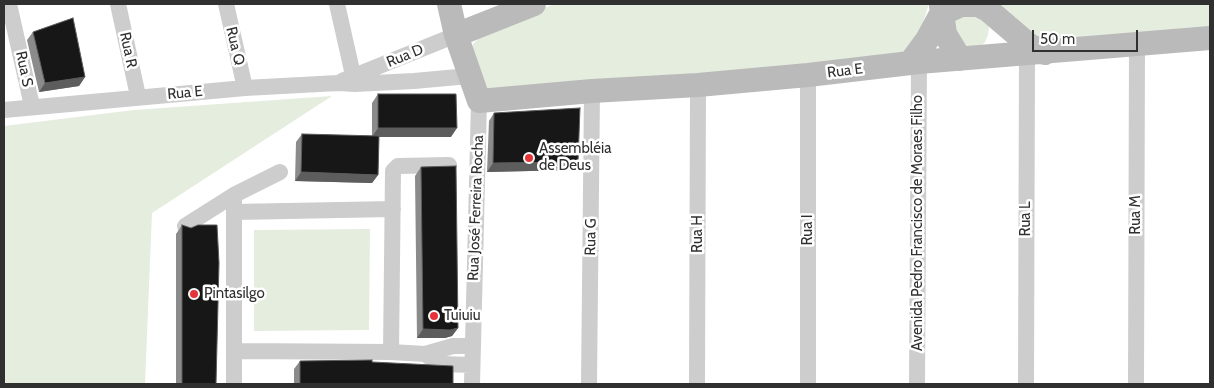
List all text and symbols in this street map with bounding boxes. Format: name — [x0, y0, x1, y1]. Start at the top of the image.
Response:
scale bar — [1034, 20, 1140, 52]
street label: Rua Q — [222, 25, 248, 67]
street label: Rua R — [115, 30, 141, 70]
text: 50 m — [1040, 30, 1075, 48]
street label: Rua D — [384, 40, 426, 72]
street label: Rua S — [11, 49, 37, 89]
street label: Rua E — [826, 60, 864, 82]
street label: Rua E — [166, 82, 204, 104]
street label: Avenida Pedro Francisco de Moraes Filho — [909, 95, 927, 351]
street label: Rua José Ferreira Rocha — [464, 135, 488, 281]
place label: Assembléia de Deus — [539, 140, 611, 175]
marker: Assembléia de Deus — [523, 152, 535, 164]
street label: Rua M — [1127, 195, 1145, 235]
street label: Rua L — [1017, 202, 1035, 236]
street label: Rua I — [799, 214, 817, 246]
street label: Rua H — [689, 215, 707, 253]
street label: Rua G — [582, 218, 600, 256]
place label: Pintasilgo — [204, 285, 265, 303]
marker: Pintasilgo — [188, 288, 200, 300]
place label: Tuiuiu — [444, 307, 481, 325]
marker: Tuiuiu — [428, 310, 440, 322]

